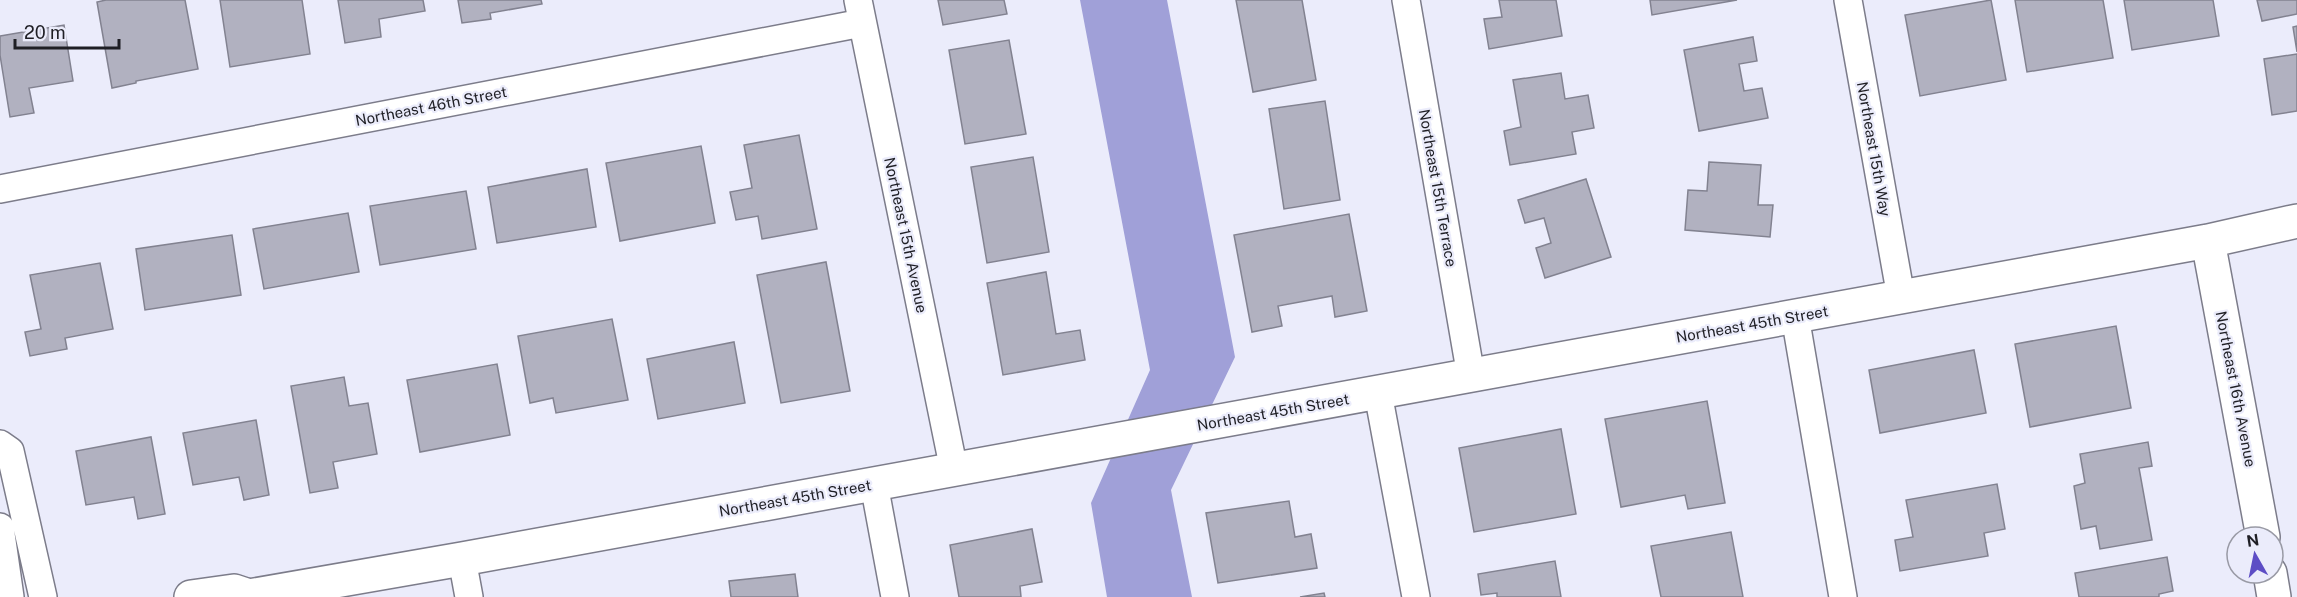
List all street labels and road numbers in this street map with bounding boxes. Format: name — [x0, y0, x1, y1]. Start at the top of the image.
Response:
street label: Northeast 15th Way — [1854, 80, 1894, 218]
street label: Northeast 46th Street — [354, 83, 508, 129]
street label: Northeast 15th Terrace — [1416, 108, 1460, 268]
street label: Northeast 15th Avenue — [881, 156, 931, 314]
street label: Northeast 45th Street — [1675, 302, 1830, 346]
street label: Northeast 16th Avenue — [2213, 310, 2259, 468]
street label: Northeast 45th Street — [1196, 390, 1351, 434]
street label: Northeast 45th Street — [718, 476, 873, 520]

